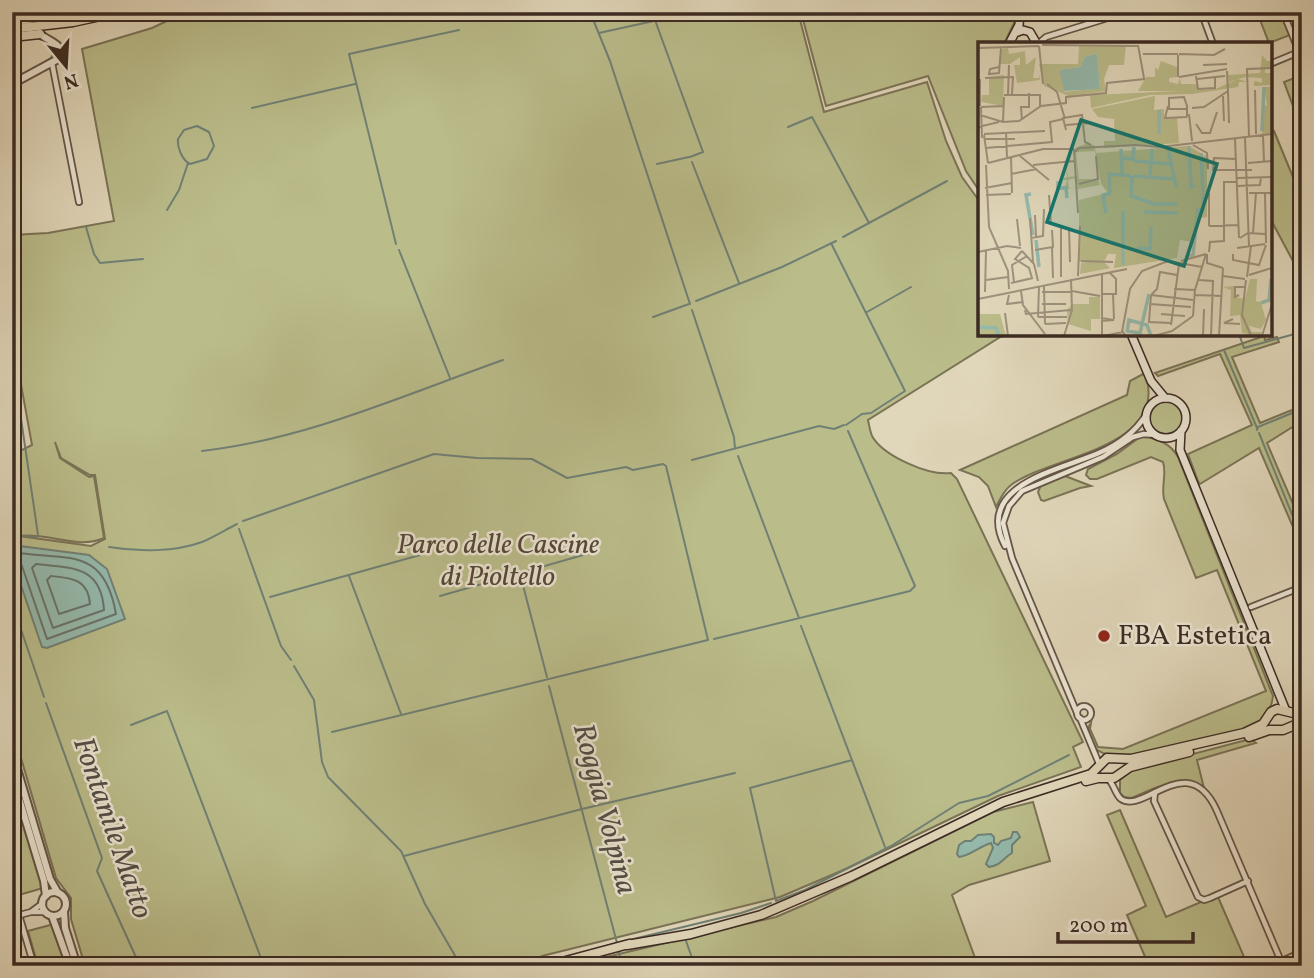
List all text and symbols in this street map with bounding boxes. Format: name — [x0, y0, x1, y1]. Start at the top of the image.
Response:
north arrow — [32, 32, 102, 102]
inset map — [978, 42, 1272, 336]
text: N — [60, 66, 81, 95]
park label: Parco delle Cascine di Pioltello — [397, 526, 599, 597]
place label: FBA Estetica — [1118, 617, 1272, 656]
marker: FBA Estetica — [1096, 628, 1112, 644]
water label: Roggia Volpina — [561, 719, 647, 899]
water label: Fontanile Matto — [61, 732, 163, 925]
scale bar — [1058, 901, 1193, 945]
text: 200 m — [1069, 912, 1129, 941]

